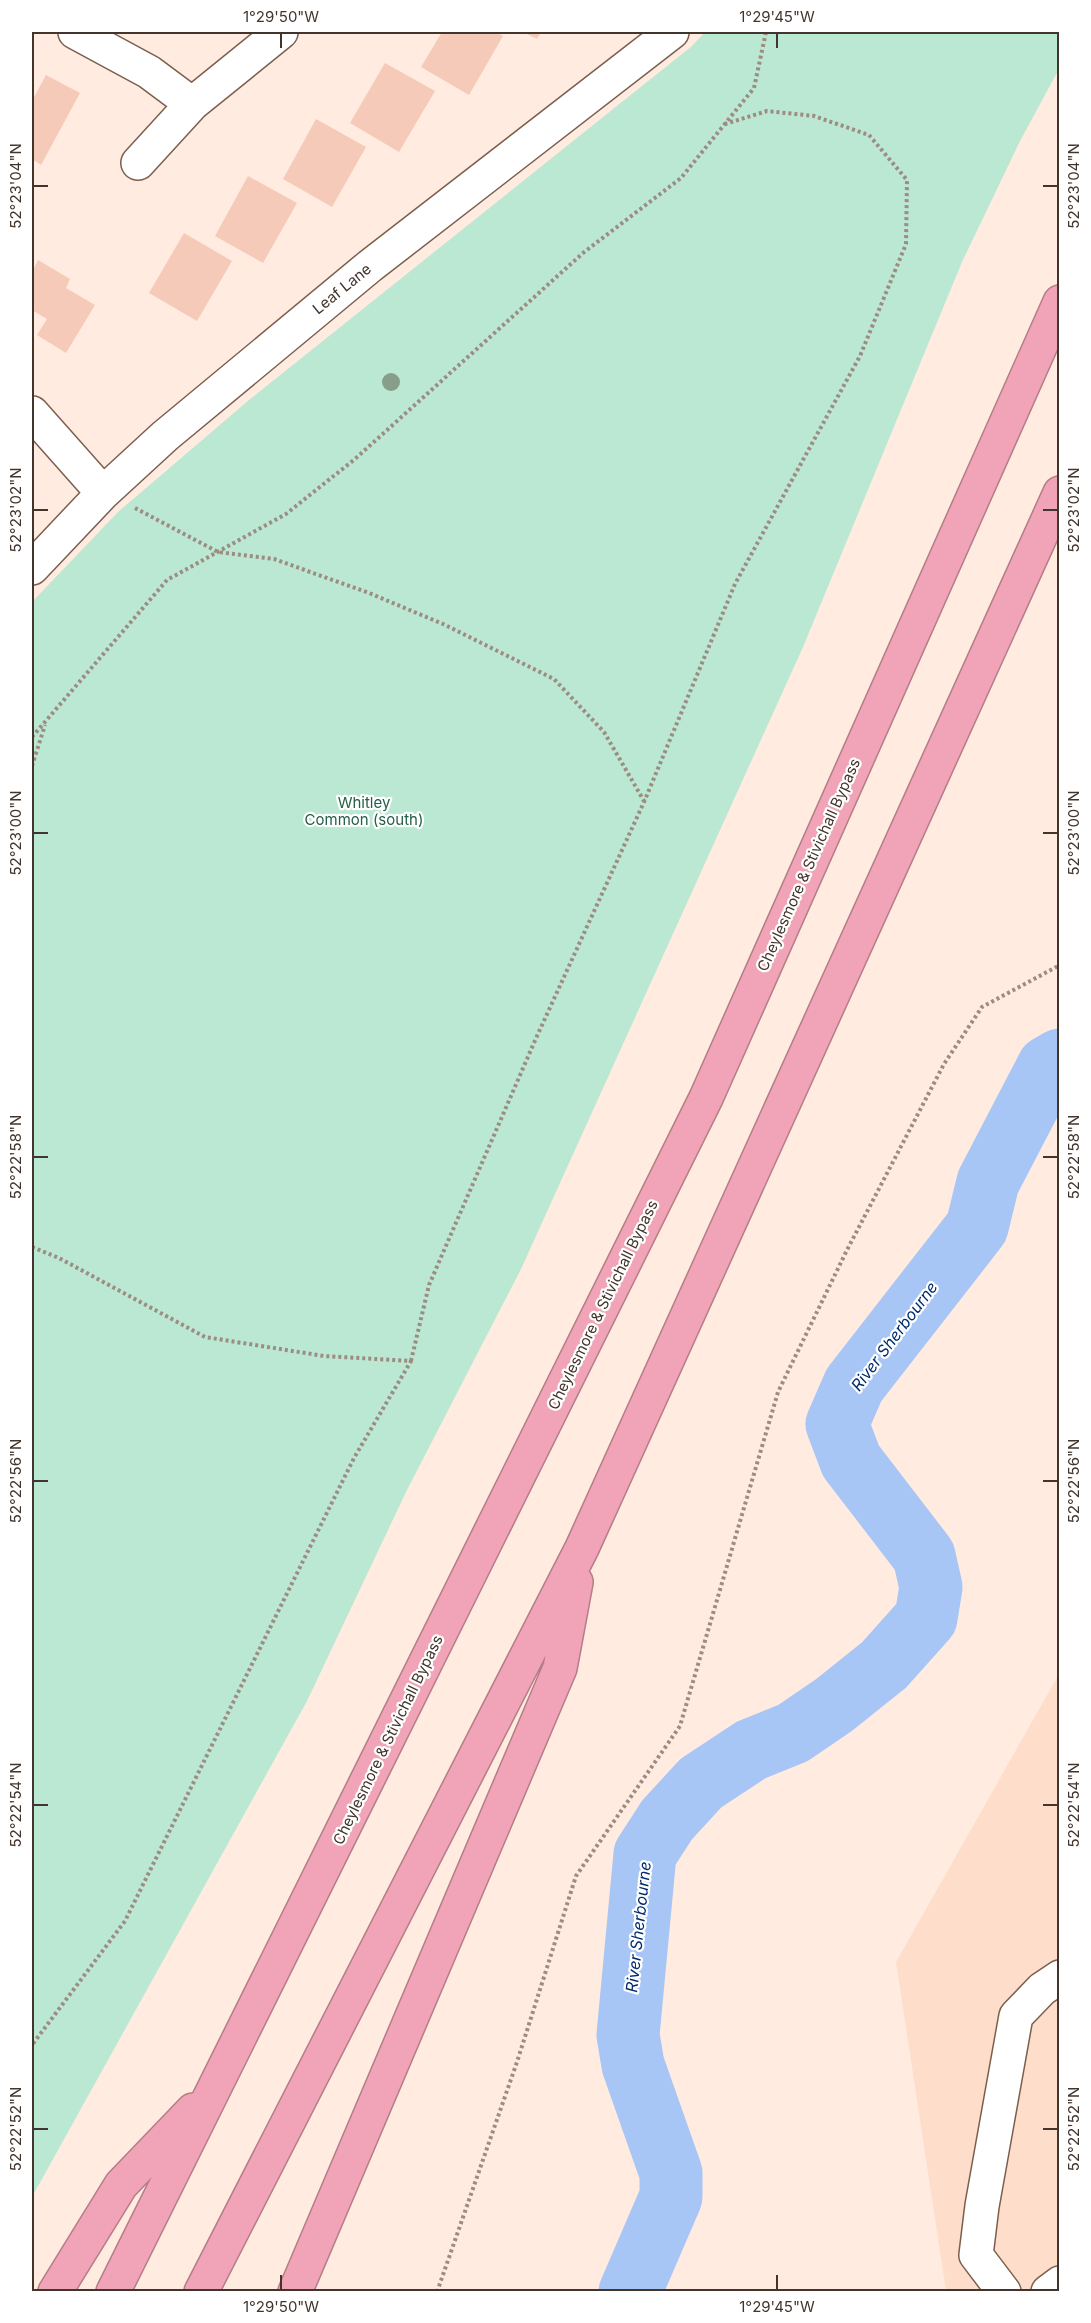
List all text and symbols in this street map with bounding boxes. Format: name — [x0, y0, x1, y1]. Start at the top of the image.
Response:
text: 1°29'50"W — [243, 7, 319, 26]
text: 1°29'45"W — [739, 7, 815, 26]
text: 52°23'04"N — [6, 143, 25, 229]
text: 52°23'04"N — [1064, 143, 1083, 229]
street label: Leaf Lane — [308, 259, 375, 318]
text: 52°23'02"N — [6, 468, 25, 552]
text: 52°23'02"N — [1064, 468, 1083, 552]
street label: Cheylesmore & Stivichall Bypass — [753, 755, 864, 974]
text: 52°23'00"N — [6, 790, 25, 876]
text: 52°23'00"N — [1064, 790, 1083, 876]
park label: Whitley Common (south) — [305, 793, 423, 829]
text: 52°22'58"N — [6, 1115, 25, 1199]
text: 52°22'58"N — [1064, 1115, 1083, 1199]
street label: Cheylesmore & Stivichall Bypass — [543, 1197, 662, 1413]
water label: River Sherbourne — [846, 1277, 942, 1395]
text: 52°22'56"N — [6, 1439, 25, 1523]
text: 52°22'56"N — [1064, 1439, 1083, 1523]
street label: Cheylesmore & Stivichall Bypass — [328, 1632, 447, 1848]
text: 52°22'54"N — [6, 1763, 25, 1848]
text: 52°22'54"N — [1064, 1763, 1083, 1848]
water label: River Sherbourne — [621, 1860, 655, 1994]
text: 52°22'52"N — [6, 2087, 25, 2171]
text: 52°22'52"N — [1064, 2087, 1083, 2171]
text: 1°29'50"W — [243, 2297, 319, 2316]
text: 1°29'45"W — [739, 2297, 815, 2316]

